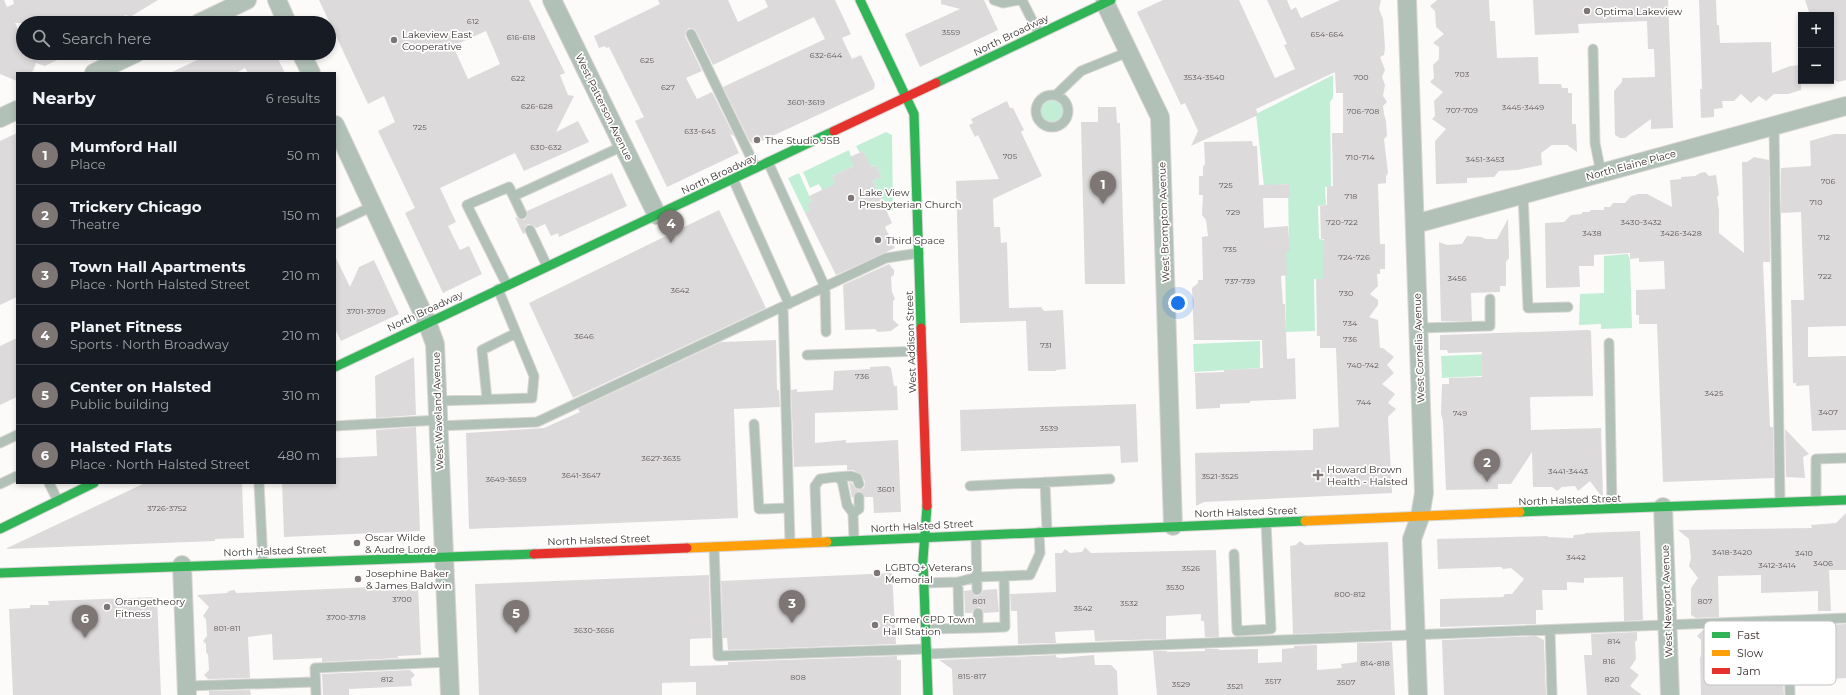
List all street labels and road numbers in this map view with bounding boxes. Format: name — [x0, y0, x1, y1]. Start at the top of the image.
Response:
street label: North Broadway — [971, 11, 1051, 59]
street label: West Patterson Avenue — [572, 51, 636, 163]
street label: North Elaine Place — [1585, 147, 1677, 183]
street label: North Broadway — [679, 151, 759, 197]
street label: West Brompton Avenue — [1155, 162, 1173, 282]
street label: North Broadway — [385, 288, 465, 334]
street label: West Addison Street — [903, 291, 919, 393]
street label: West Cornelia Avenue — [1411, 293, 1427, 403]
street label: West Waveland Avenue — [429, 352, 447, 470]
street label: North Halsted Street — [1518, 492, 1622, 508]
street label: North Halsted Street — [1194, 504, 1298, 520]
street label: North Halsted Street — [870, 517, 974, 535]
street label: North Halsted Street — [547, 532, 651, 548]
street label: North Halsted Street — [223, 543, 327, 559]
street label: West Newport Avenue — [1659, 544, 1675, 658]

